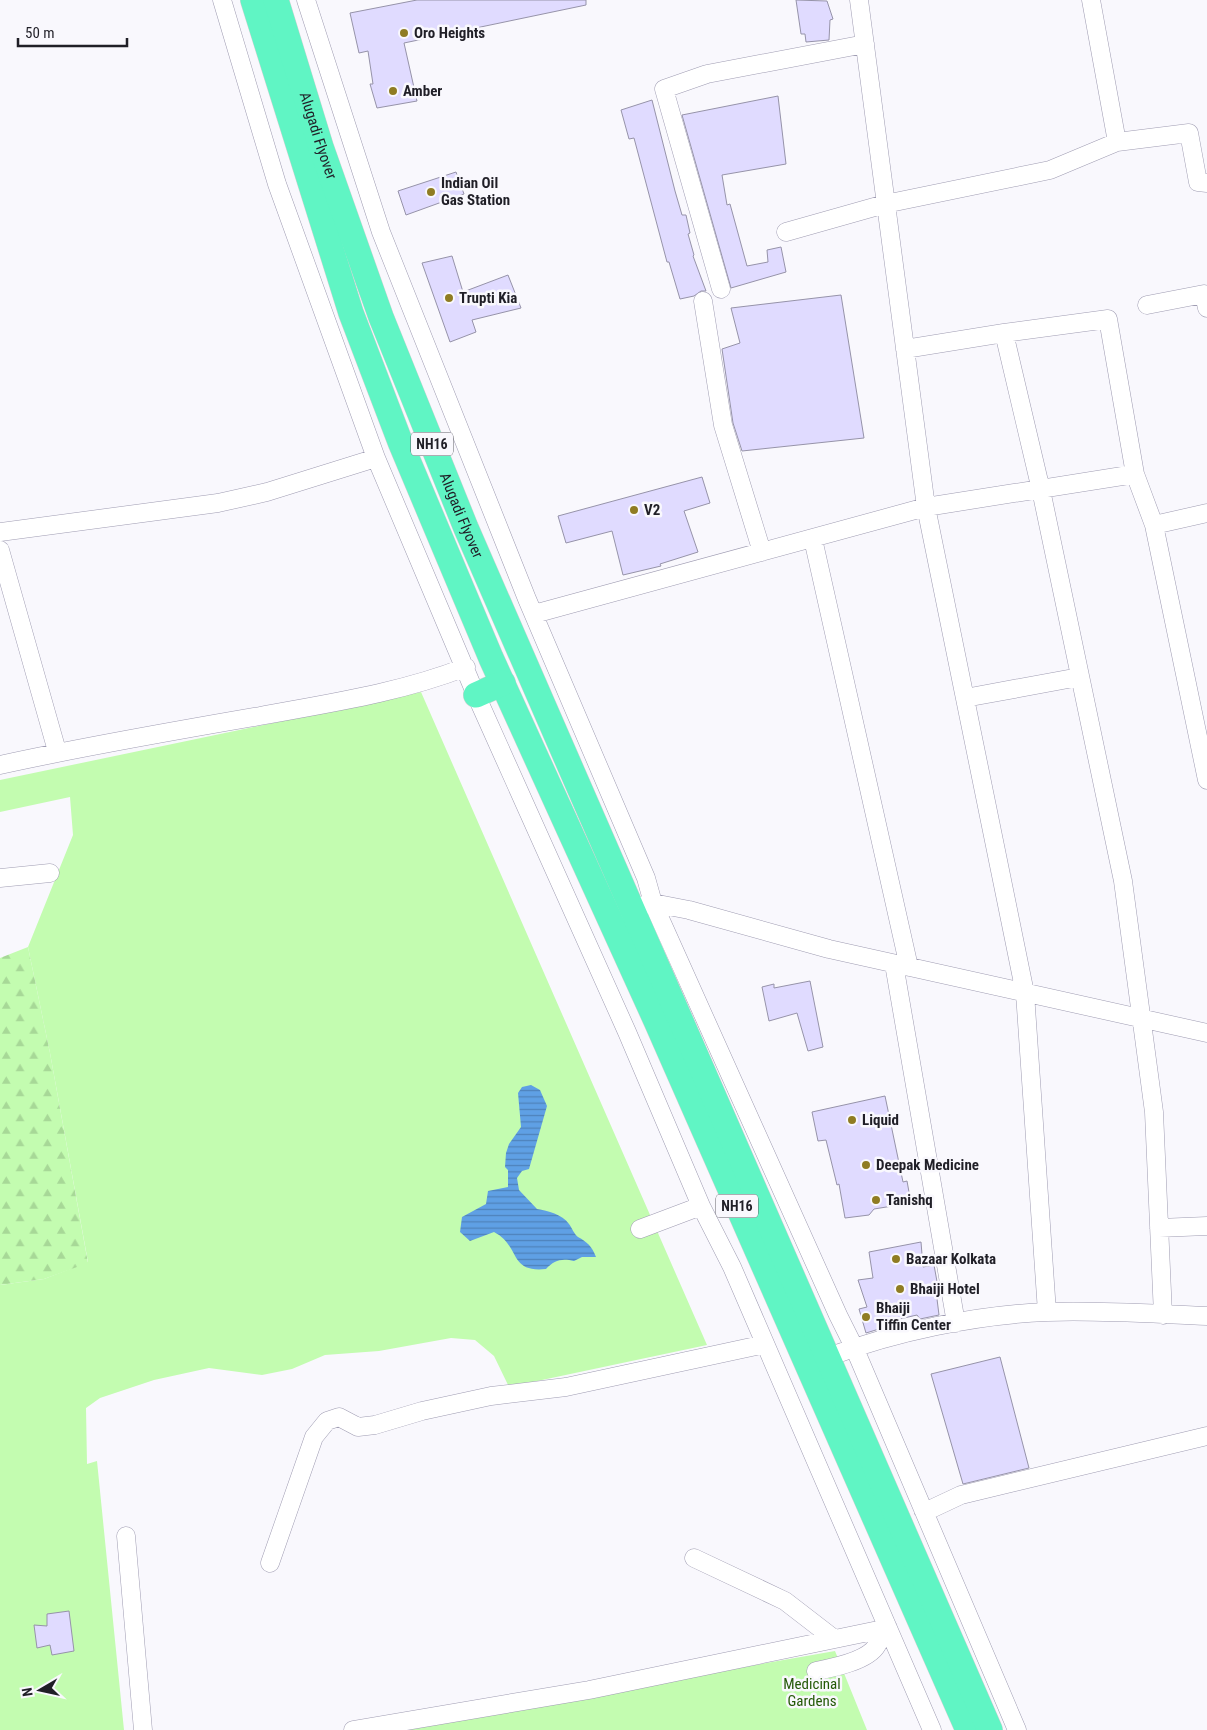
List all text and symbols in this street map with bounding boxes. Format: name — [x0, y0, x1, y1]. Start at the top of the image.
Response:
scale bar — [18, 15, 126, 47]
text: 50 m — [25, 24, 55, 42]
place label: Oro Heights — [414, 24, 485, 42]
marker: Oro Heights — [398, 27, 410, 39]
place label: Amber — [403, 82, 442, 100]
marker: Amber — [387, 85, 399, 97]
street label: Alugadi Flyover — [296, 90, 341, 182]
place label: Indian Oil Gas Station — [441, 174, 510, 209]
marker: Indian Oil Gas Station — [425, 186, 437, 198]
place label: Trupti Kia — [459, 289, 517, 307]
marker: Trupti Kia — [443, 292, 455, 304]
road number: NH16 — [411, 432, 453, 456]
street label: Alugadi Flyover — [436, 470, 487, 561]
place label: V2 — [644, 501, 660, 519]
marker: V2 — [628, 504, 640, 516]
place label: Liquid — [862, 1111, 899, 1129]
marker: Liquid — [846, 1114, 858, 1126]
place label: Deepak Medicine — [876, 1156, 979, 1174]
marker: Deepak Medicine — [860, 1159, 872, 1171]
place label: Tanishq — [886, 1191, 933, 1209]
road number: NH16 — [716, 1194, 758, 1218]
marker: Tanishq — [870, 1194, 882, 1206]
place label: Bazaar Kolkata — [906, 1250, 996, 1268]
marker: Bazaar Kolkata — [890, 1253, 902, 1265]
place label: Bhaiji Hotel — [910, 1280, 980, 1298]
marker: Bhaiji Hotel — [894, 1283, 906, 1295]
place label: Bhaiji Tiffin Center — [876, 1299, 951, 1334]
marker: Bhaiji Tiffin Center — [860, 1311, 872, 1323]
north arrow — [15, 1665, 65, 1715]
park label: Medicinal Gardens — [783, 1675, 841, 1710]
text: N — [19, 1687, 36, 1698]

